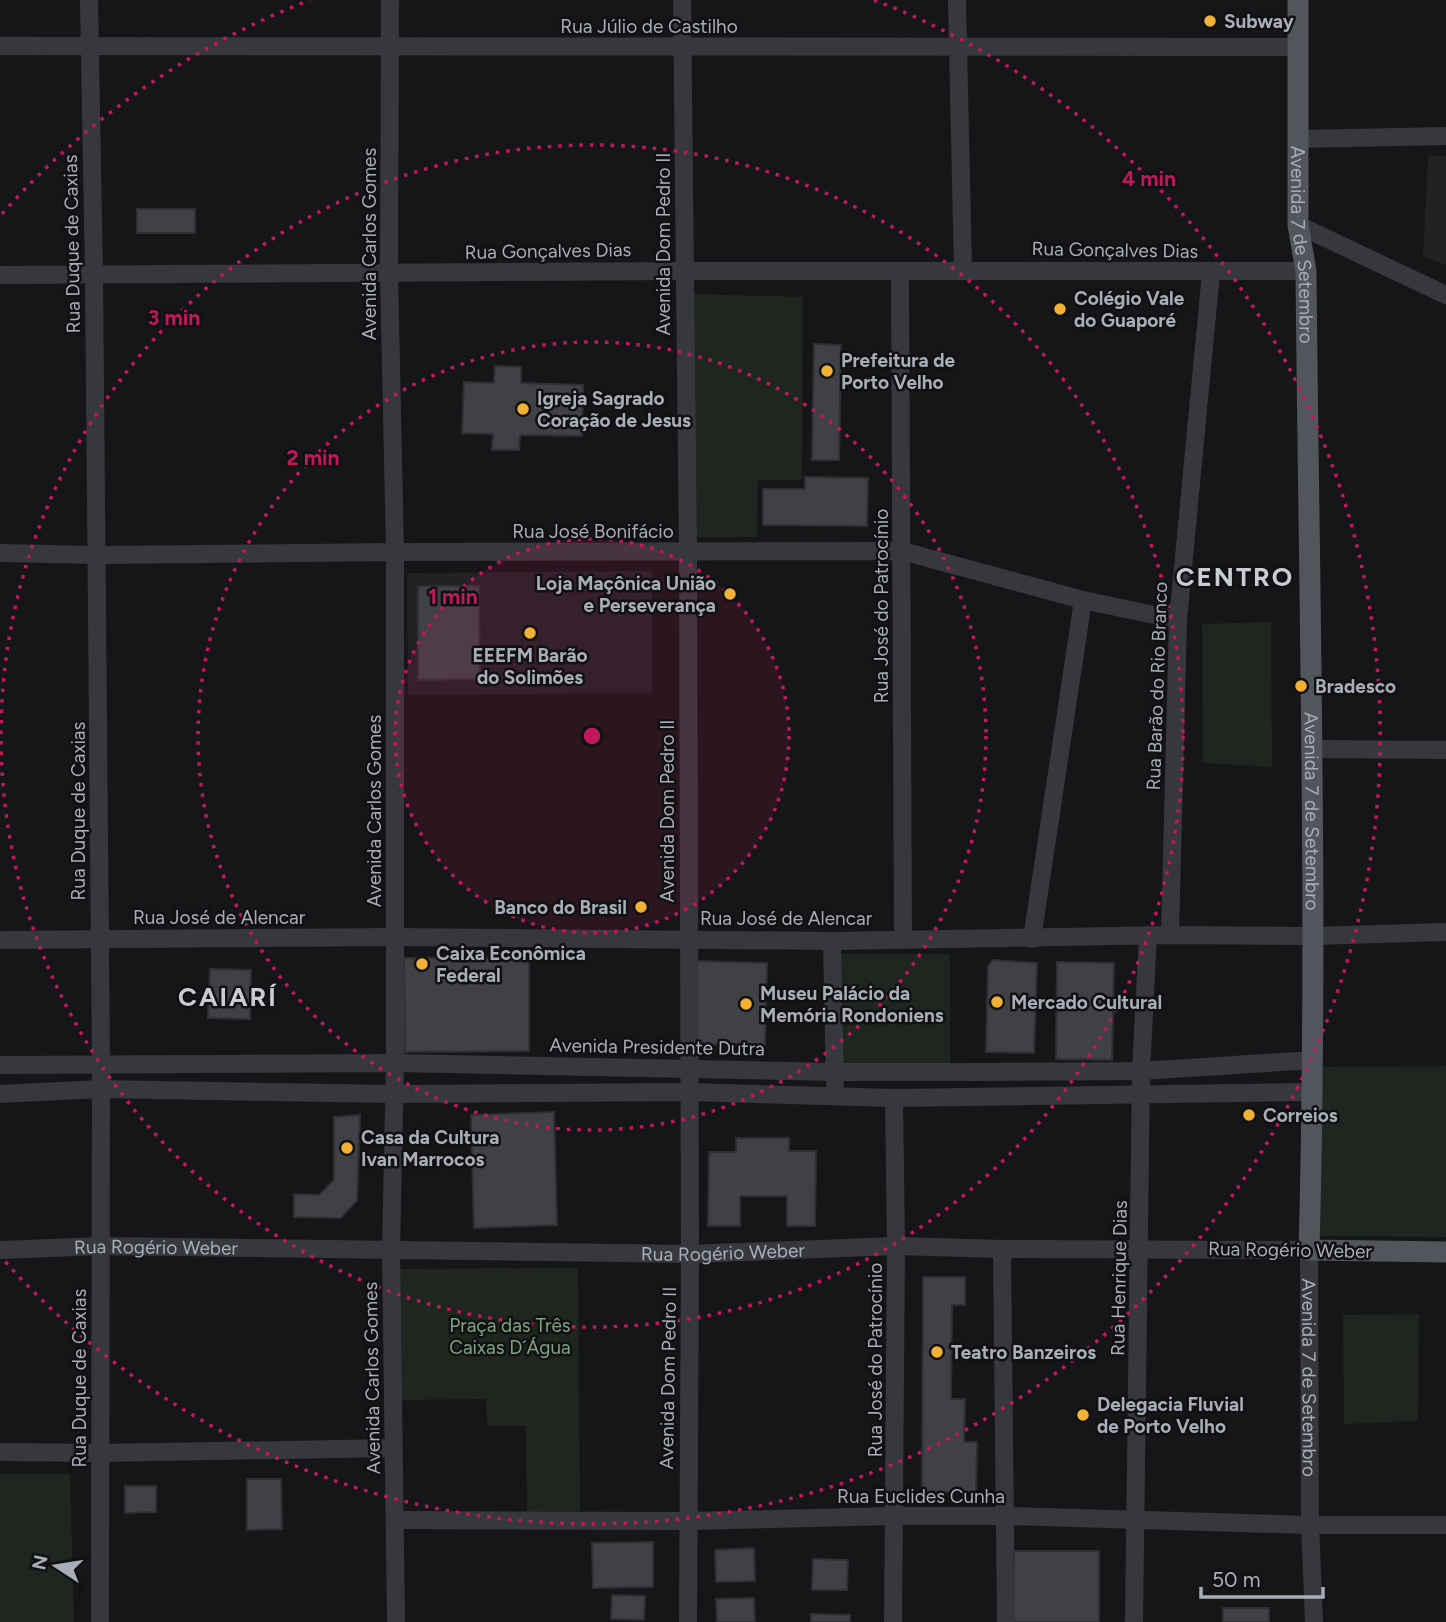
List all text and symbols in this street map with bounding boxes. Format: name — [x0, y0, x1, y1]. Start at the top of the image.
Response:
place label: Subway — [1224, 10, 1294, 33]
marker: Subway — [1202, 13, 1218, 29]
street label: Rua Júlio de Castilho — [560, 15, 738, 38]
street label: Avenida 7 de Setembro — [1287, 146, 1318, 344]
street label: Avenida Carlos Gomes — [358, 148, 381, 340]
street label: Avenida Dom Pedro II — [652, 153, 675, 335]
street label: Rua Duque de Caxias — [59, 154, 85, 334]
text: 4 min — [1122, 166, 1176, 191]
street label: Rua Gonçalves Dias — [1031, 237, 1199, 263]
street label: Rua Gonçalves Dias — [464, 238, 632, 264]
place label: Colégio Vale do Guaporé — [1074, 287, 1185, 332]
marker: Colégio Vale do Guaporé — [1052, 301, 1068, 317]
text: 3 min — [148, 305, 200, 330]
place label: Prefeitura de Porto Velho — [841, 349, 955, 394]
marker: Prefeitura de Porto Velho — [819, 363, 835, 379]
place label: Igreja Sagrado Coração de Jesus — [537, 387, 691, 432]
marker: Igreja Sagrado Coração de Jesus — [515, 401, 531, 417]
text: 2 min — [287, 445, 339, 470]
street label: Rua José do Patrocínio — [870, 509, 893, 703]
street label: Rua José Bonifácio — [512, 520, 674, 543]
district label: CENTRO — [1176, 561, 1294, 593]
place label: Loja Maçônica União e Perseverança — [536, 572, 716, 617]
street label: Rua Barão do Rio Branco — [1142, 581, 1172, 791]
text: 1 min — [428, 584, 478, 609]
marker: Loja Maçônica União e Perseverança — [722, 586, 738, 602]
marker: EEEFM Barão do Solimões — [522, 625, 538, 641]
place label: EEEFM Barão do Solimões — [473, 644, 587, 689]
place label: Bradesco — [1315, 675, 1396, 698]
marker: Bradesco — [1293, 678, 1309, 694]
street label: Avenida 7 de Setembro — [1300, 712, 1324, 911]
street label: Avenida Carlos Gomes — [363, 715, 386, 907]
street label: Avenida Dom Pedro II — [656, 720, 679, 902]
street label: Rua Duque de Caxias — [67, 721, 90, 900]
centre of rings — [580, 724, 604, 748]
place label: Banco do Brasil — [494, 896, 627, 919]
marker: Banco do Brasil — [633, 899, 649, 915]
street label: Rua José de Alencar — [133, 906, 306, 929]
street label: Rua José de Alencar — [700, 907, 873, 930]
place label: Caixa Econômica Federal — [436, 942, 586, 987]
marker: Caixa Econômica Federal — [414, 956, 430, 972]
district label: CAIARÍ — [178, 981, 278, 1013]
place label: Museu Palácio da Memória Rondoniens — [760, 982, 944, 1027]
place label: Mercado Cultural — [1011, 991, 1162, 1014]
marker: Mercado Cultural — [989, 994, 1005, 1010]
marker: Museu Palácio da Memória Rondoniens — [738, 996, 754, 1012]
street label: Avenida Presidente Dutra — [549, 1034, 765, 1060]
place label: Correios — [1263, 1104, 1338, 1127]
marker: Correios — [1241, 1107, 1257, 1123]
place label: Casa da Cultura Ivan Marrocos — [361, 1126, 499, 1171]
marker: Casa da Cultura Ivan Marrocos — [339, 1140, 355, 1156]
street label: Rua Henrique Dias — [1106, 1200, 1132, 1356]
street label: Rua Rogério Weber — [74, 1234, 239, 1259]
street label: Rua Rogério Weber — [1208, 1237, 1373, 1263]
street label: Rua Rogério Weber — [641, 1238, 806, 1265]
street label: Rua José do Patrocínio — [864, 1263, 887, 1457]
street label: Avenida 7 de Setembro — [1298, 1278, 1321, 1477]
street label: Avenida Carlos Gomes — [359, 1281, 385, 1474]
street label: Avenida Dom Pedro II — [655, 1286, 681, 1470]
street label: Rua Duque de Caxias — [68, 1288, 91, 1467]
park label: Praça das Três Caixas D´Água — [449, 1314, 571, 1359]
place label: Teatro Banzeiros — [951, 1341, 1096, 1364]
marker: Teatro Banzeiros — [929, 1344, 945, 1360]
place label: Delegacia Fluvial de Porto Velho — [1097, 1393, 1244, 1438]
marker: Delegacia Fluvial de Porto Velho — [1075, 1407, 1091, 1423]
street label: Rua Euclides Cunha — [837, 1485, 1005, 1508]
north arrow — [21, 1531, 91, 1601]
text: N — [27, 1553, 53, 1572]
scale bar — [1201, 1556, 1324, 1600]
text: 50 m — [1212, 1567, 1261, 1592]

